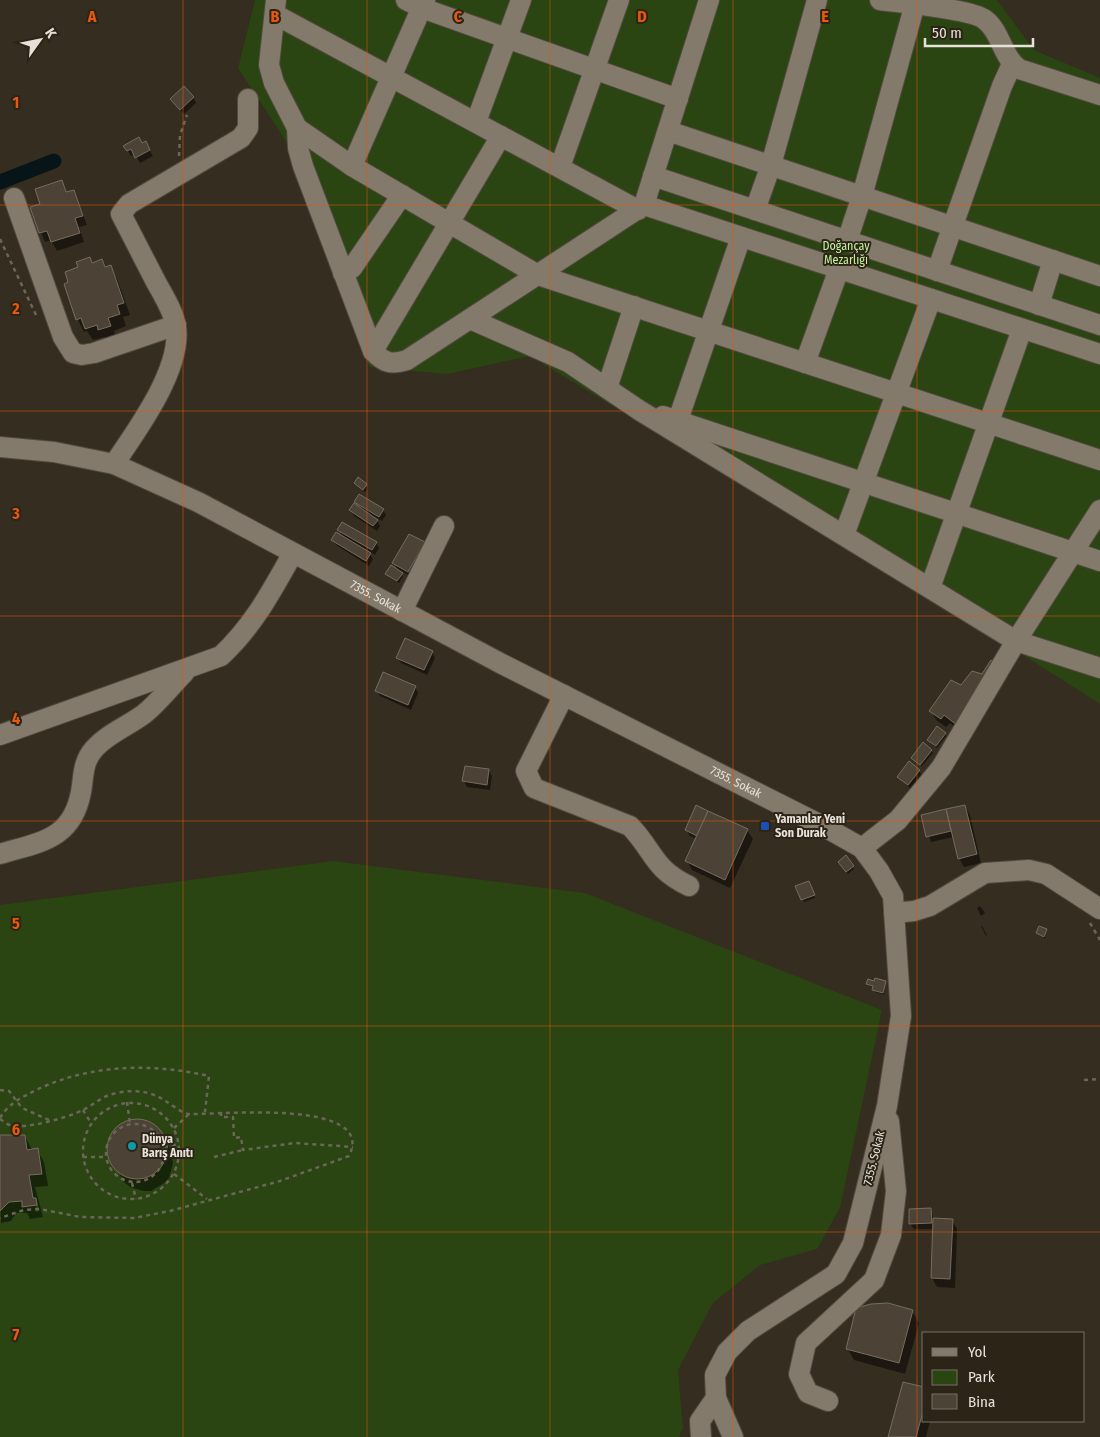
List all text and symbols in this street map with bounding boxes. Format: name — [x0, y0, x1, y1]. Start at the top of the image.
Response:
text: A — [87, 7, 97, 26]
text: B — [271, 7, 280, 26]
text: C — [454, 7, 463, 26]
text: D — [637, 7, 647, 26]
text: E — [821, 7, 829, 26]
north arrow — [15, 15, 65, 65]
scale bar — [925, 15, 1032, 47]
text: 50 m — [932, 24, 962, 42]
text: K — [41, 25, 60, 42]
text: 1 — [13, 93, 19, 112]
park label: Doğançay Mezarlığı — [823, 239, 870, 267]
text: 2 — [11, 299, 20, 318]
text: 3 — [11, 504, 20, 523]
street label: 7355. Sokak — [348, 577, 404, 616]
text: 4 — [12, 709, 20, 728]
street label: 7355. Sokak — [708, 763, 764, 801]
place label: Yamanlar Yeni Son Durak — [774, 812, 845, 840]
marker: Yamanlar Yeni Son Durak — [759, 820, 771, 832]
text: 5 — [12, 914, 20, 933]
text: 6 — [12, 1120, 20, 1139]
street label: 7355. Sokak — [860, 1129, 888, 1187]
place label: Dünya Barış Anıtı — [142, 1132, 193, 1161]
marker: Dünya Barış Anıtı — [126, 1140, 138, 1152]
text: 7 — [13, 1325, 20, 1344]
legend — [922, 1332, 1085, 1422]
text: Yol — [968, 1343, 986, 1361]
text: Park — [968, 1368, 995, 1386]
text: Bina — [968, 1393, 995, 1411]

